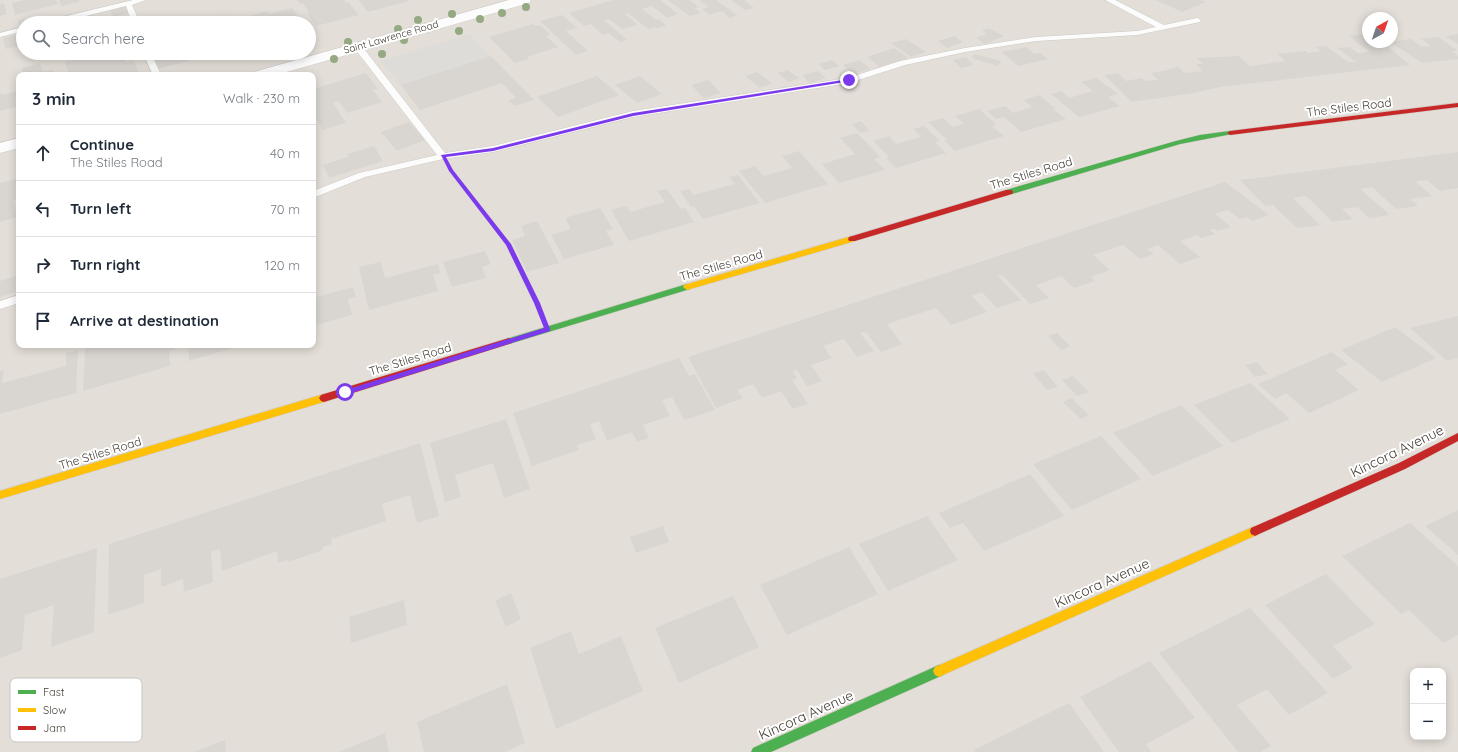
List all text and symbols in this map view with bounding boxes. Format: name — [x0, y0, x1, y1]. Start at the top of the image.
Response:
north arrow — [1362, 12, 1398, 48]
search box — [16, 16, 316, 60]
street label: Saint Lawrence Road — [342, 17, 440, 57]
icon: search — [30, 27, 52, 49]
text: Search here — [62, 29, 145, 48]
route end — [840, 71, 858, 89]
text: 3 min — [32, 88, 76, 109]
text: Walk · 230 m — [223, 90, 300, 106]
street label: The Stiles Road — [1306, 94, 1392, 120]
text: Continue — [70, 135, 134, 154]
icon: ahead — [32, 142, 54, 164]
text: 40 m — [270, 145, 300, 161]
street label: The Stiles Road — [988, 153, 1074, 193]
text: The Stiles Road — [70, 154, 163, 170]
icon: left — [32, 198, 54, 220]
text: Turn left — [70, 199, 132, 218]
text: 70 m — [270, 201, 300, 217]
street label: The Stiles Road — [678, 246, 764, 284]
icon: right — [32, 254, 54, 276]
text: Turn right — [70, 255, 141, 274]
text: 120 m — [265, 257, 300, 273]
icon: arrive — [32, 310, 54, 332]
text: Arrive at destination — [70, 311, 219, 330]
street label: The Stiles Road — [367, 339, 453, 379]
route start — [336, 383, 354, 401]
street label: Kincora Avenue — [1347, 421, 1447, 481]
street label: The Stiles Road — [57, 433, 143, 473]
street label: Kincora Avenue — [1052, 554, 1152, 612]
map controls — [1410, 668, 1446, 740]
button: + — [1410, 668, 1446, 704]
legend — [10, 678, 142, 742]
text: Fast — [43, 685, 65, 699]
street label: Kincora Avenue — [756, 686, 856, 744]
text: Slow — [43, 703, 67, 717]
button: − — [1410, 704, 1446, 740]
text: Jam — [43, 721, 66, 735]

